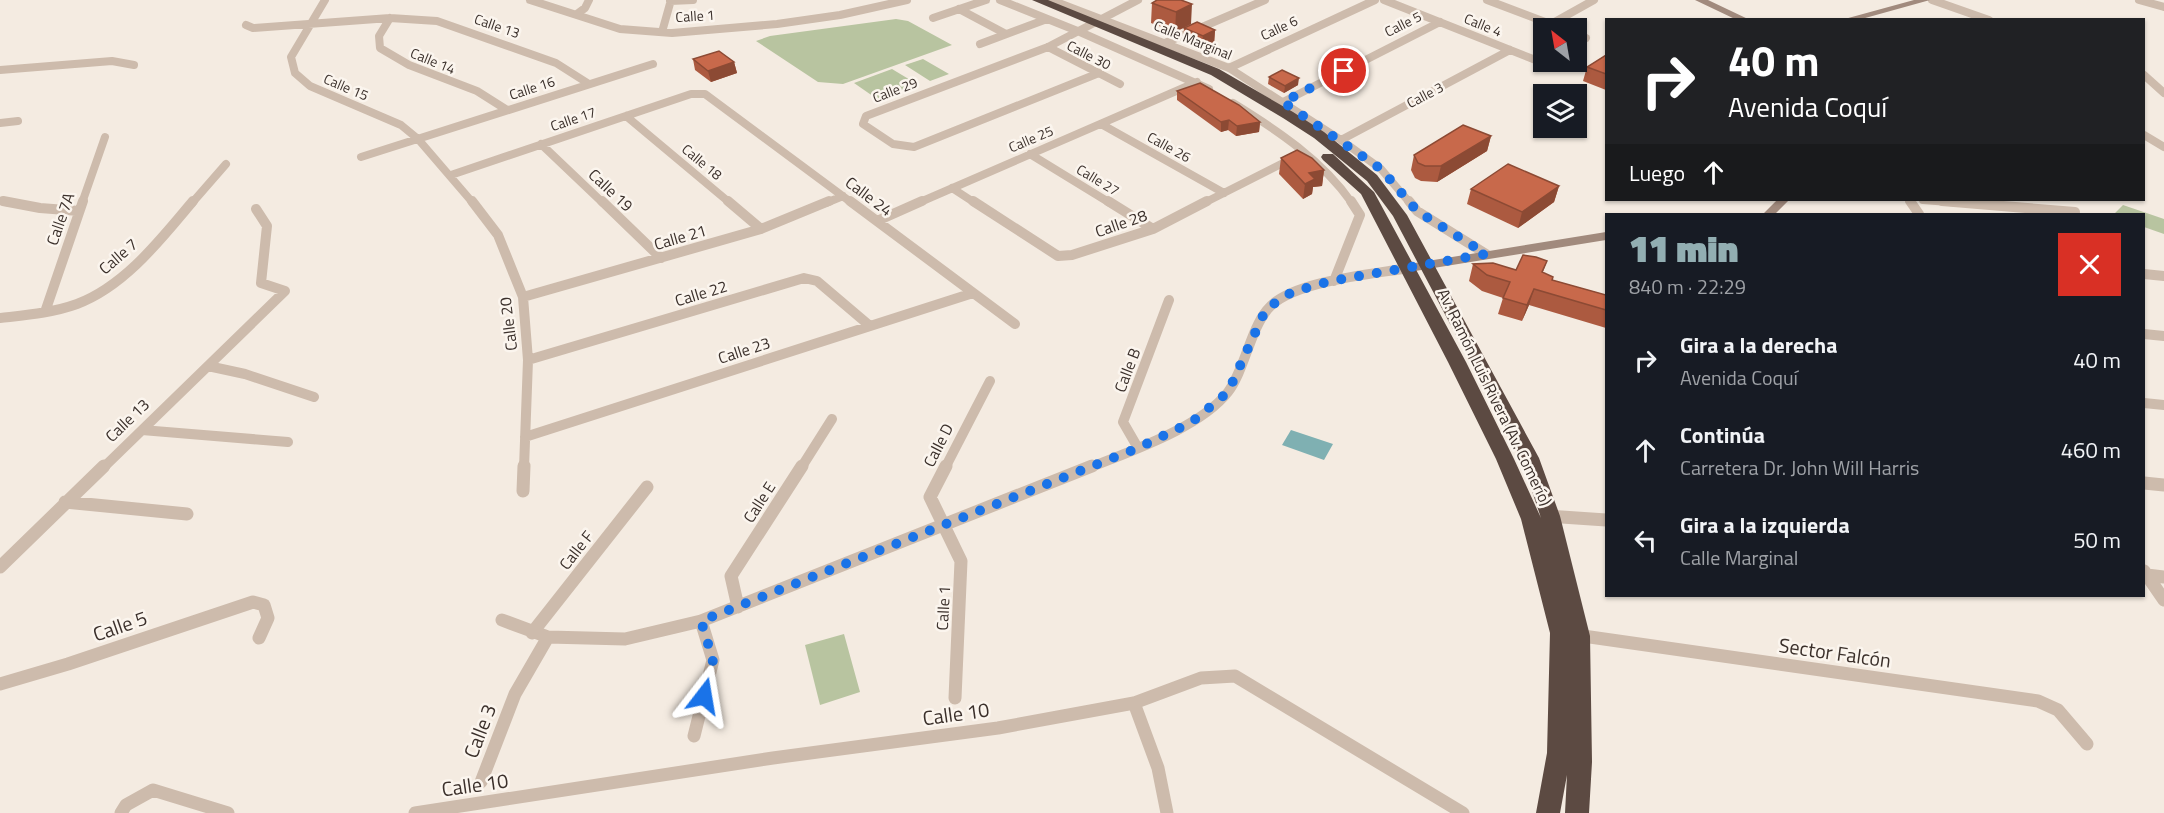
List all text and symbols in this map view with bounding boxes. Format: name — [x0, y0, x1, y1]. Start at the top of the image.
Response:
street label: Calle 1 — [675, 4, 715, 27]
street label: Calle 5 — [1381, 5, 1425, 42]
street label: Calle 4 — [1461, 7, 1505, 42]
street label: Calle 13 — [472, 8, 523, 43]
street label: Calle 6 — [1257, 10, 1301, 45]
street label: Calle Marginal — [1151, 14, 1236, 65]
north arrow — [1533, 18, 1587, 72]
map controls — [1533, 18, 1587, 138]
text: 40 m — [1728, 28, 1820, 92]
street label: Calle 30 — [1064, 35, 1115, 75]
street label: Calle 14 — [407, 42, 459, 79]
icon: right — [1629, 42, 1707, 120]
pin — [1318, 45, 1369, 96]
icon: arrive — [1327, 54, 1360, 87]
street label: Calle 15 — [320, 68, 372, 105]
street label: Calle 16 — [506, 70, 558, 105]
street label: Calle 29 — [869, 71, 921, 108]
street label: Calle 3 — [1403, 76, 1447, 113]
button: layers — [1533, 84, 1587, 138]
text: Avenida Coquí — [1728, 86, 1887, 127]
street label: Calle 17 — [547, 101, 598, 136]
street label: Calle 25 — [1005, 120, 1057, 157]
street label: Calle 26 — [1144, 126, 1195, 167]
street label: Calle 18 — [678, 138, 727, 185]
text: Luego — [1629, 156, 1685, 190]
icon: ahead — [1697, 156, 1730, 189]
street label: Calle 27 — [1073, 158, 1124, 201]
street label: Calle 19 — [583, 163, 639, 217]
street label: Calle 24 — [840, 170, 898, 222]
street label: Calle 7A — [40, 189, 80, 249]
street label: Calle 28 — [1092, 203, 1150, 243]
street label: Calle 21 — [651, 218, 709, 256]
text: 11 min — [1629, 221, 1738, 276]
street label: Calle 7 — [93, 232, 143, 280]
button: close — [2058, 233, 2121, 296]
text: 840 m · 22:29 — [1629, 271, 1746, 302]
street label: Calle 22 — [672, 274, 730, 312]
street label: Av. Ramón Luis Rivera (Av. Comerío) — [1432, 284, 1558, 510]
street label: Calle 20 — [493, 296, 523, 352]
text: Gira a la derecha — [1680, 328, 1837, 362]
street label: Calle 23 — [715, 330, 773, 370]
text: 40 m — [2073, 343, 2121, 377]
street label: Calle B — [1108, 344, 1146, 396]
icon: right — [1629, 344, 1662, 377]
text: Avenida Coquí — [1680, 362, 1798, 393]
street label: Calle 13 — [99, 393, 155, 447]
text: Continúa — [1680, 418, 1765, 452]
street label: Calle D — [917, 419, 959, 471]
text: 460 m — [2061, 433, 2121, 467]
icon: ahead — [1629, 434, 1662, 467]
text: Carretera Dr. John Will Harris — [1680, 452, 1919, 483]
street label: Calle E — [737, 477, 781, 527]
text: Gira a la izquierda — [1680, 508, 1850, 542]
text: 50 m — [2073, 523, 2121, 557]
icon: left — [1629, 524, 1662, 557]
street label: Calle F — [553, 525, 599, 575]
text: Calle Marginal — [1680, 542, 1798, 573]
street label: Calle 1 — [930, 585, 956, 631]
street label: Calle 5 — [88, 602, 151, 649]
street label: Sector Falcón — [1777, 629, 1893, 676]
position arrow — [672, 664, 736, 728]
street label: Calle 10 — [921, 693, 991, 734]
street label: Calle 3 — [455, 699, 504, 762]
street label: Calle 10 — [440, 764, 510, 805]

